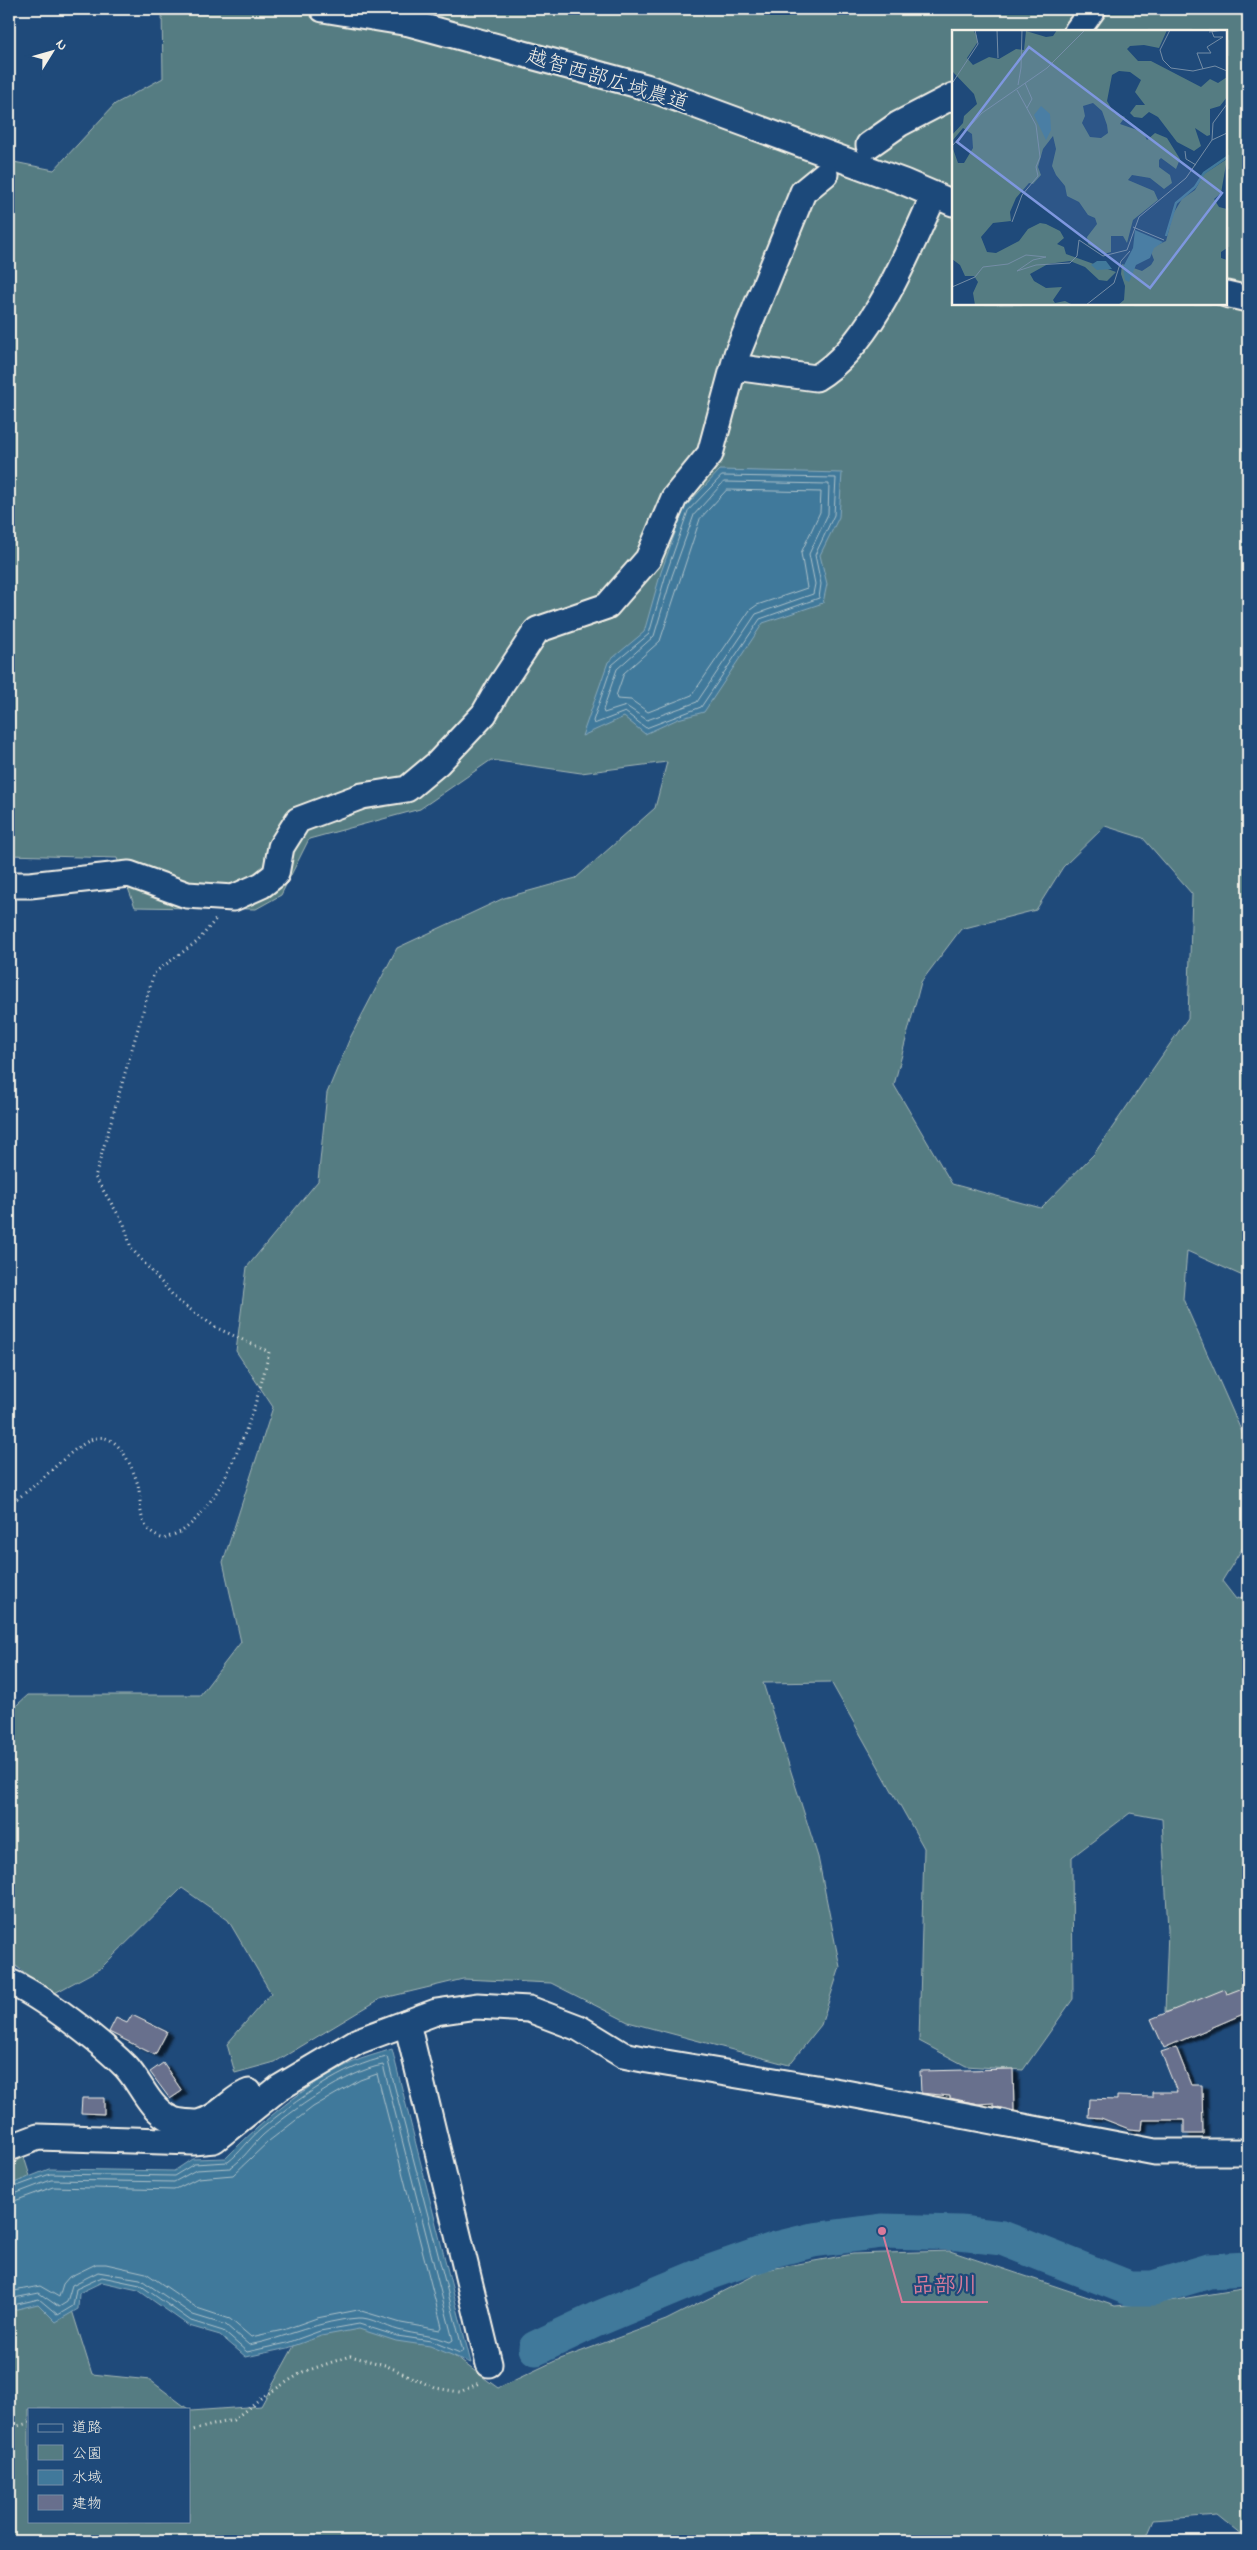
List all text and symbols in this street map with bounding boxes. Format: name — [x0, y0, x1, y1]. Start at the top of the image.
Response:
north arrow — [28, 28, 78, 78]
inset map — [952, 30, 1227, 305]
text: N — [50, 35, 72, 55]
street label: 越智西部広域農道 — [523, 42, 692, 120]
callout: 品部川 — [902, 2265, 988, 2302]
text: 品部川 — [912, 2271, 978, 2303]
legend — [28, 2408, 190, 2522]
text: 道路 — [72, 2417, 102, 2439]
text: 公園 — [72, 2443, 102, 2465]
text: 水域 — [72, 2467, 102, 2489]
text: 建物 — [72, 2493, 102, 2515]

